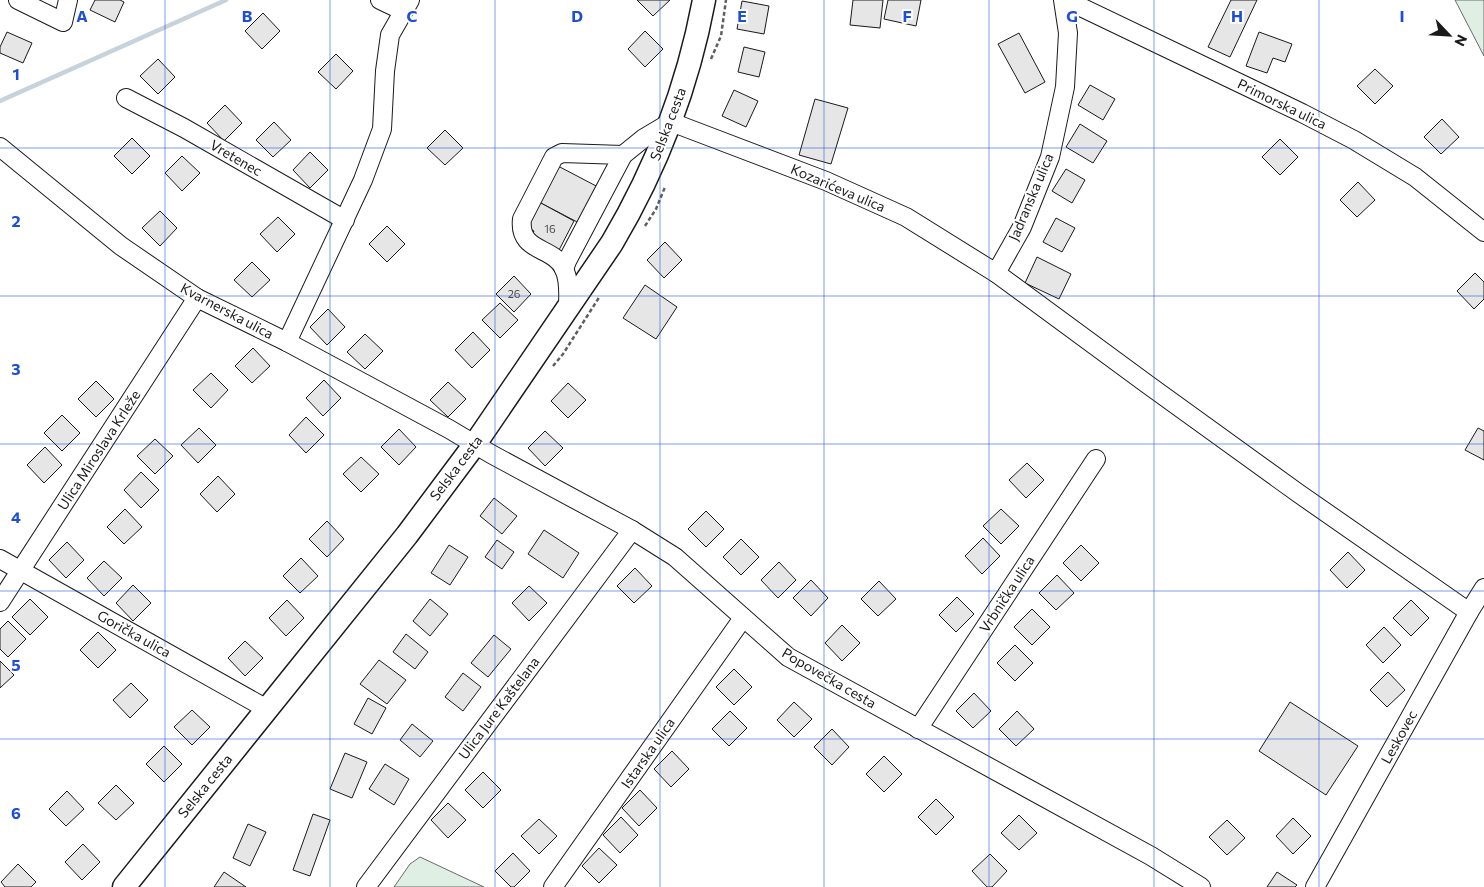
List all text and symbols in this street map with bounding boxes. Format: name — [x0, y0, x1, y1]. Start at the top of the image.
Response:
text: A — [76, 6, 88, 25]
text: B — [242, 6, 253, 25]
text: C — [407, 6, 418, 25]
text: D — [571, 6, 583, 25]
text: E — [737, 6, 747, 25]
text: F — [902, 6, 912, 25]
text: G — [1066, 6, 1078, 25]
text: H — [1231, 6, 1243, 25]
text: I — [1399, 6, 1405, 25]
north arrow — [1424, 10, 1474, 60]
text: N — [1451, 32, 1471, 49]
text: 1 — [12, 64, 20, 83]
street label: Primorska ulica — [1235, 75, 1330, 132]
street label: Selska cesta — [646, 85, 689, 163]
street label: Vretenec — [207, 136, 265, 179]
street label: Jadranska ulica — [1004, 150, 1057, 243]
street label: Kozarićeva ulica — [788, 160, 888, 215]
text: 2 — [11, 211, 21, 230]
house number: 16 — [544, 222, 556, 235]
street label: Kvarnerska ulica — [178, 279, 277, 342]
house number: 26 — [508, 287, 521, 300]
text: 3 — [11, 359, 21, 378]
street label: Ulica Miroslava Krleže — [54, 387, 144, 513]
street label: Selska cesta — [426, 432, 486, 503]
text: 4 — [11, 507, 21, 526]
street label: Vrbnička ulica — [975, 552, 1038, 635]
street label: Gorička ulica — [94, 606, 174, 661]
street label: Popovečka cesta — [779, 644, 879, 711]
street label: Ulica Jure Kaštelana — [455, 653, 543, 762]
text: 5 — [11, 655, 21, 674]
street label: Leskovec — [1377, 707, 1420, 766]
street label: Istarska ulica — [617, 714, 678, 791]
street label: Selska cesta — [174, 750, 235, 821]
text: 6 — [11, 803, 21, 822]

